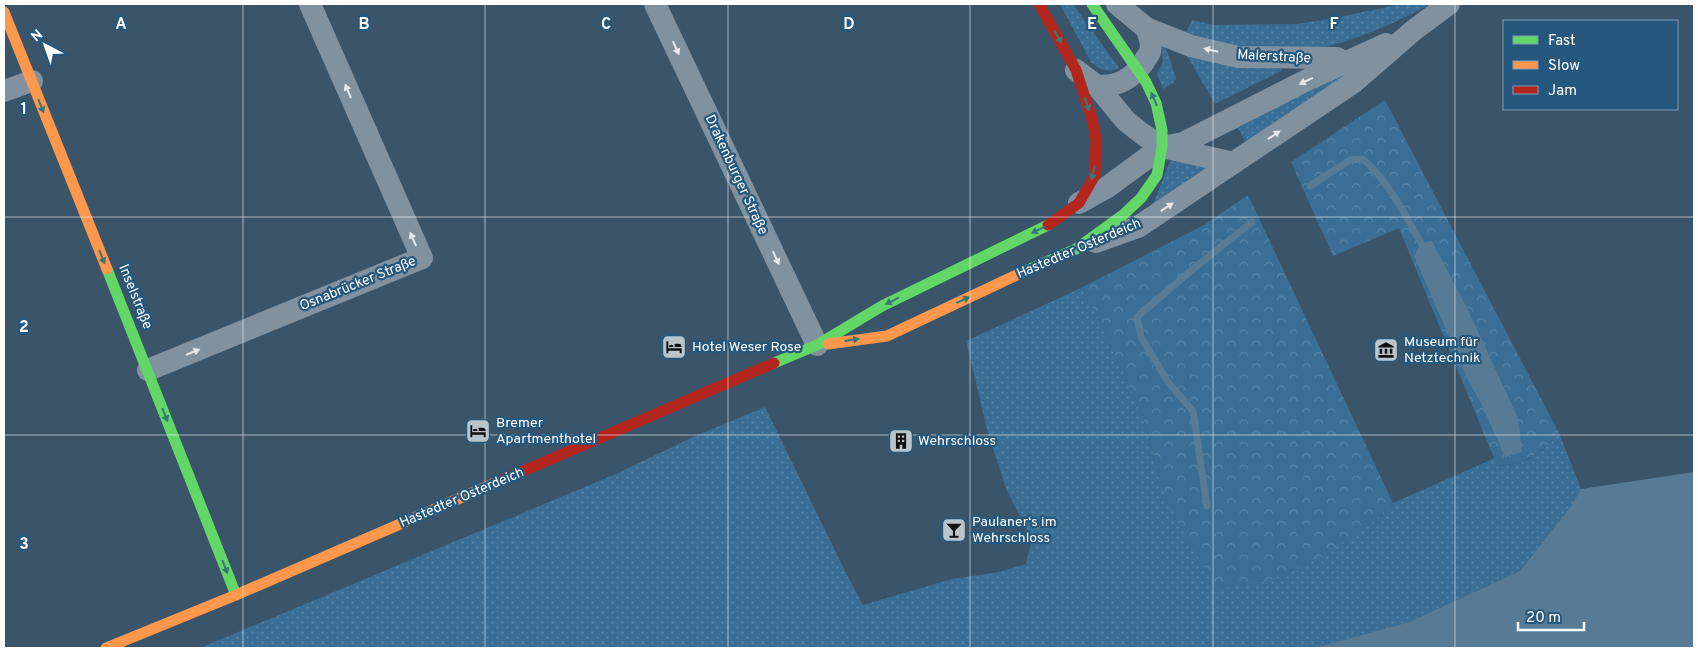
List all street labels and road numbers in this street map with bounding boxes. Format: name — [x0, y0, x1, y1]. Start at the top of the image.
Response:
street label: Malerstraße — [1237, 47, 1311, 67]
street label: Drakenburger Straße — [701, 112, 771, 238]
street label: Hastedter Osterdeich — [1014, 215, 1144, 283]
street label: Osnabrücker Straße — [297, 253, 419, 315]
street label: Inselstraße — [114, 262, 156, 332]
street label: Hastedter Osterdeich — [397, 464, 527, 532]

